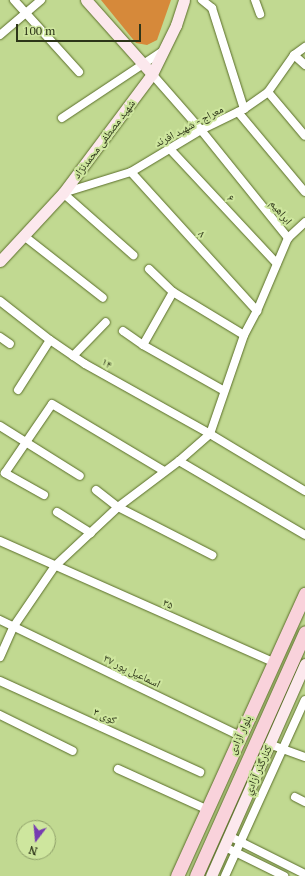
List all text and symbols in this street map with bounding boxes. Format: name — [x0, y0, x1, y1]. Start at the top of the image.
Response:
scale bar — [18, 16, 143, 42]
text: 100 m — [23, 23, 55, 38]
street label: شهید مصطفی محمدنژاد — [70, 97, 138, 181]
street label: معراج - شهید افرند — [152, 102, 226, 150]
street label: ۶ — [224, 192, 238, 204]
street label: ابراهیم — [267, 197, 295, 227]
street label: ۸ — [195, 228, 209, 240]
street label: ۱۴ — [99, 355, 115, 371]
street label: ۳۵ — [161, 596, 175, 612]
street label: اسماعیل پور ۳۷ — [101, 652, 163, 690]
street label: کوی ۳ — [91, 705, 119, 727]
street label: بلوار آزادی — [226, 713, 254, 757]
street label: کنارگذر آزادي — [241, 743, 275, 797]
north arrow — [16, 820, 56, 860]
text: N — [27, 843, 39, 858]

